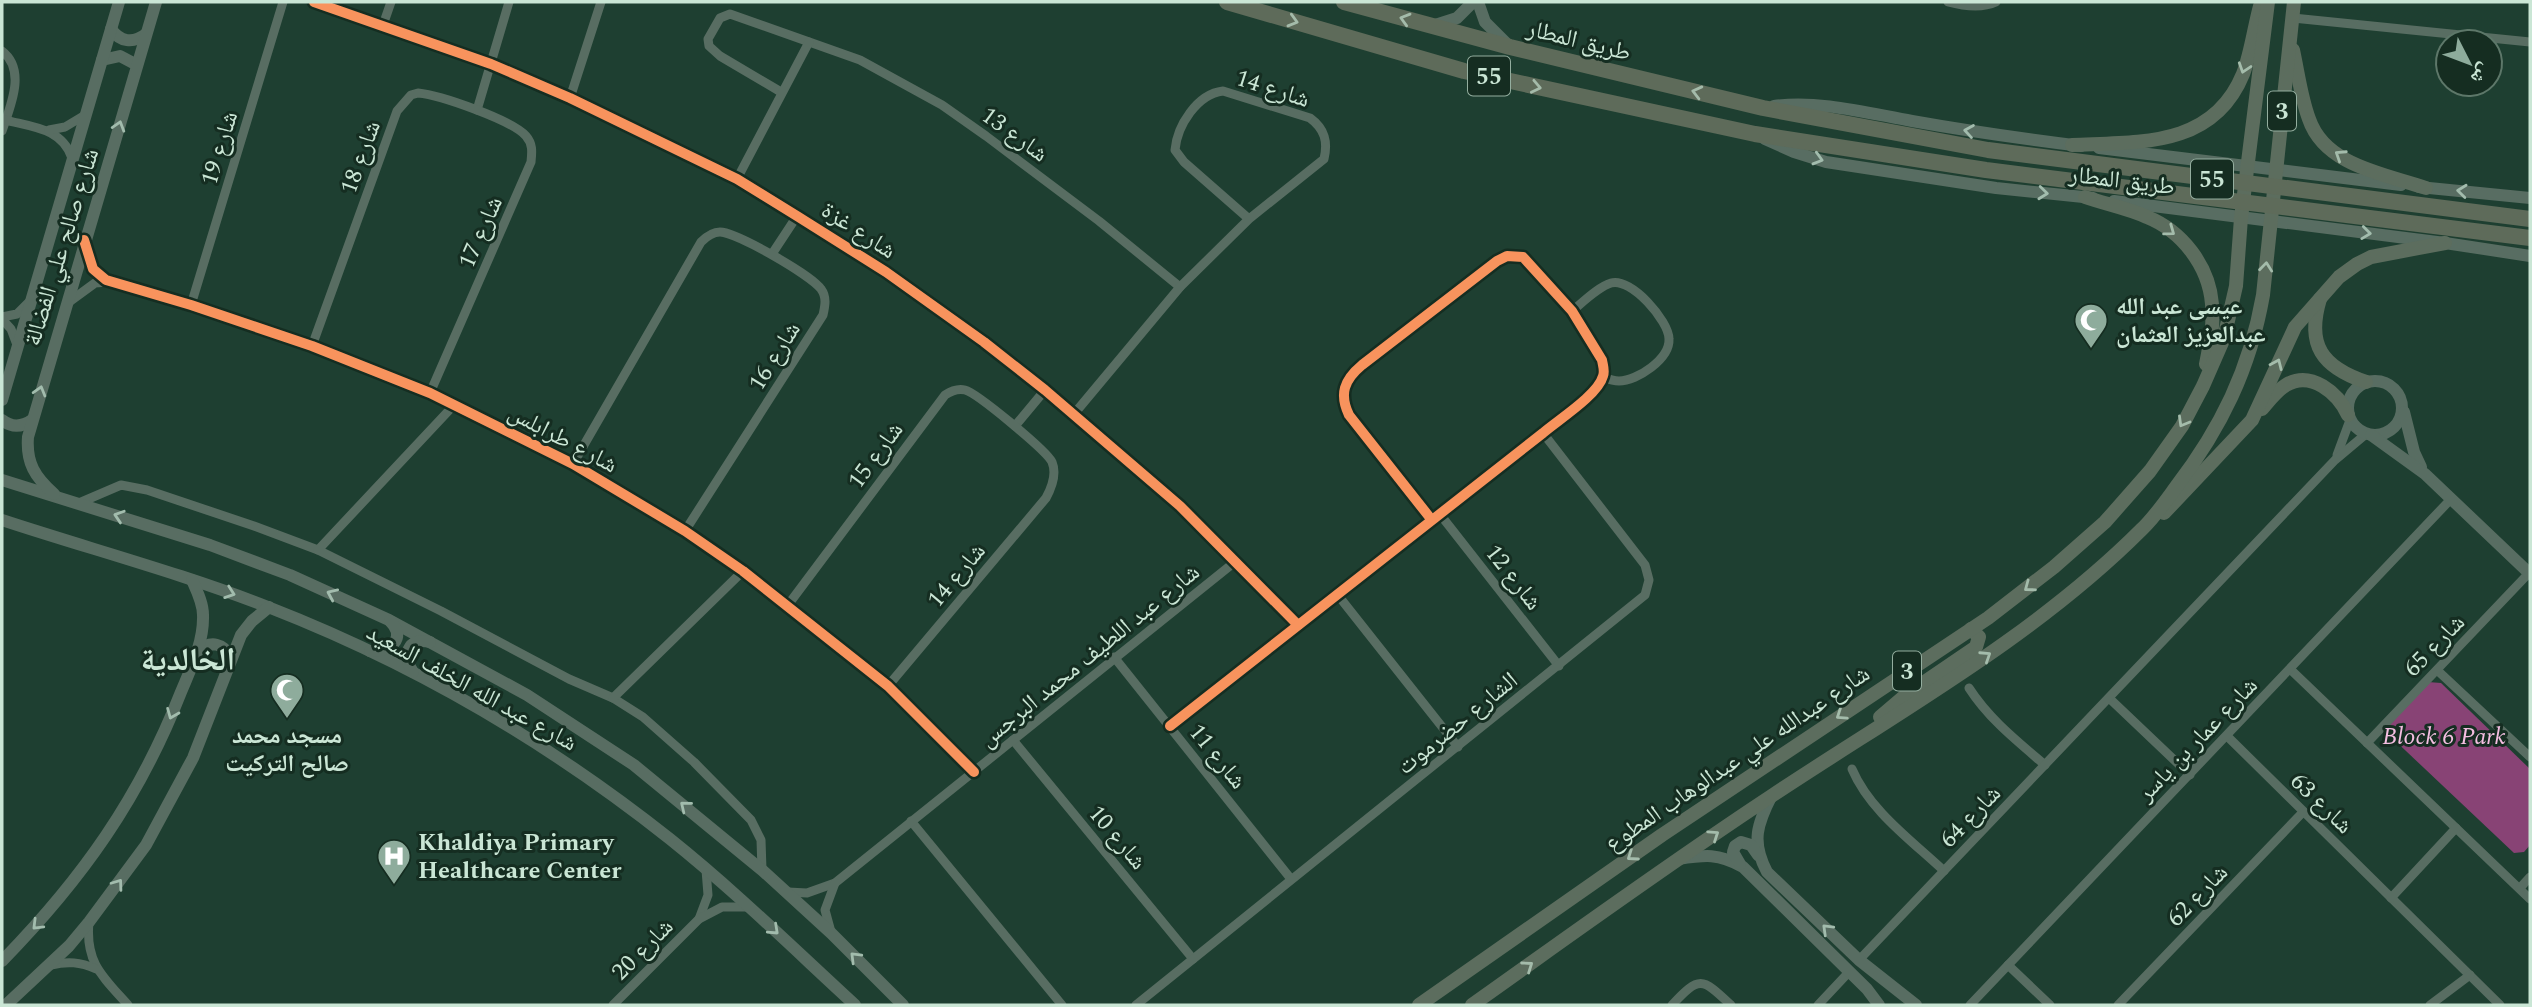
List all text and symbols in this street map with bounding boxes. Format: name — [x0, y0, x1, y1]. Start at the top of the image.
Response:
street label: طريق المطار — [1522, 10, 1635, 71]
one-way arrow — [1286, 12, 1298, 27]
one-way arrow — [1399, 13, 1411, 27]
north arrow — [2434, 28, 2504, 98]
text: ش — [2463, 56, 2498, 91]
road number: 55 — [1468, 57, 1510, 96]
street label: شارع 14 — [1231, 60, 1314, 118]
one-way arrow — [2237, 61, 2252, 73]
one-way arrow — [1530, 78, 1542, 93]
one-way arrow — [1691, 86, 1703, 100]
road number: 3 — [2268, 92, 2296, 130]
street label: شارع 13 — [973, 98, 1056, 172]
street label: شارع 19 — [192, 107, 248, 190]
street label: شارع 18 — [331, 116, 391, 199]
one-way arrow — [110, 121, 125, 133]
one-way arrow — [1963, 124, 1975, 139]
street label: شارع صالح علي الفضالة — [15, 144, 109, 351]
one-way arrow — [1812, 151, 1824, 165]
one-way arrow — [2334, 151, 2347, 164]
street label: طريق المطار — [2066, 157, 2177, 205]
road number: 55 — [2191, 160, 2233, 198]
one-way arrow — [2457, 184, 2468, 199]
one-way arrow — [2038, 185, 2049, 200]
street label: شارع 17 — [449, 191, 513, 274]
street label: شارع غزة — [814, 193, 903, 269]
one-way arrow — [2162, 223, 2175, 235]
one-way arrow — [2360, 226, 2372, 241]
one-way arrow — [2258, 261, 2273, 273]
place label: عيسى عبد الله عبدالعزيز العثمان — [2116, 289, 2266, 353]
mosque icon: عيسى عبد الله عبدالعزيز العثمان — [2072, 301, 2110, 350]
street label: شارع 16 — [740, 315, 810, 398]
one-way arrow — [2269, 359, 2283, 371]
one-way arrow — [31, 386, 46, 398]
street label: شارع طرابلس — [501, 395, 624, 483]
street label: شارع 15 — [839, 414, 913, 497]
one-way arrow — [2178, 414, 2191, 427]
one-way arrow — [114, 510, 126, 524]
street label: شارع 14 — [919, 535, 995, 616]
street label: شارع 12 — [1476, 537, 1551, 618]
street label: شارع عبد اللطيف محمد البرجس — [971, 555, 1208, 756]
one-way arrow — [2024, 578, 2037, 591]
one-way arrow — [224, 585, 236, 599]
one-way arrow — [327, 588, 340, 602]
street label: شارع 65 — [2396, 606, 2474, 685]
street label: شارع عبد الله الخلف السعيد — [359, 615, 584, 761]
district label: الخالدية — [141, 636, 235, 685]
one-way arrow — [1978, 651, 1991, 664]
road number: 3 — [1893, 652, 1921, 691]
street label: شارع عبدالله علي عبدالوهاب المطوع — [1598, 656, 1877, 861]
street label: الشارع حضرموت — [1389, 664, 1526, 784]
street label: شارع عمار بن ياسر — [2128, 669, 2267, 811]
mosque icon: مسجد محمد صالح التركيت — [268, 671, 306, 720]
one-way arrow — [1836, 707, 1849, 719]
one-way arrow — [167, 708, 181, 720]
street label: شارع 11 — [1179, 716, 1255, 797]
place label: مسجد محمد صالح التركيت — [225, 718, 349, 782]
park label: Block 6 Park — [2382, 719, 2506, 755]
street label: شارع 63 — [2282, 765, 2361, 843]
street label: شارع 64 — [1932, 777, 2010, 856]
street label: شارع 10 — [1079, 797, 1155, 878]
one-way arrow — [680, 802, 693, 814]
place label: Khaldiya Primary Healthcare Center — [418, 825, 622, 889]
one-way arrow — [1706, 830, 1719, 843]
hospital icon: Khaldiya Primary Healthcare Center — [375, 837, 413, 886]
one-way arrow — [1627, 848, 1640, 860]
street label: شارع 62 — [2159, 856, 2237, 935]
one-way arrow — [110, 879, 122, 891]
street label: شارع 20 — [603, 910, 682, 989]
one-way arrow — [32, 917, 45, 930]
one-way arrow — [766, 922, 779, 935]
one-way arrow — [1822, 925, 1835, 938]
one-way arrow — [850, 952, 863, 965]
one-way arrow — [1520, 962, 1533, 974]

